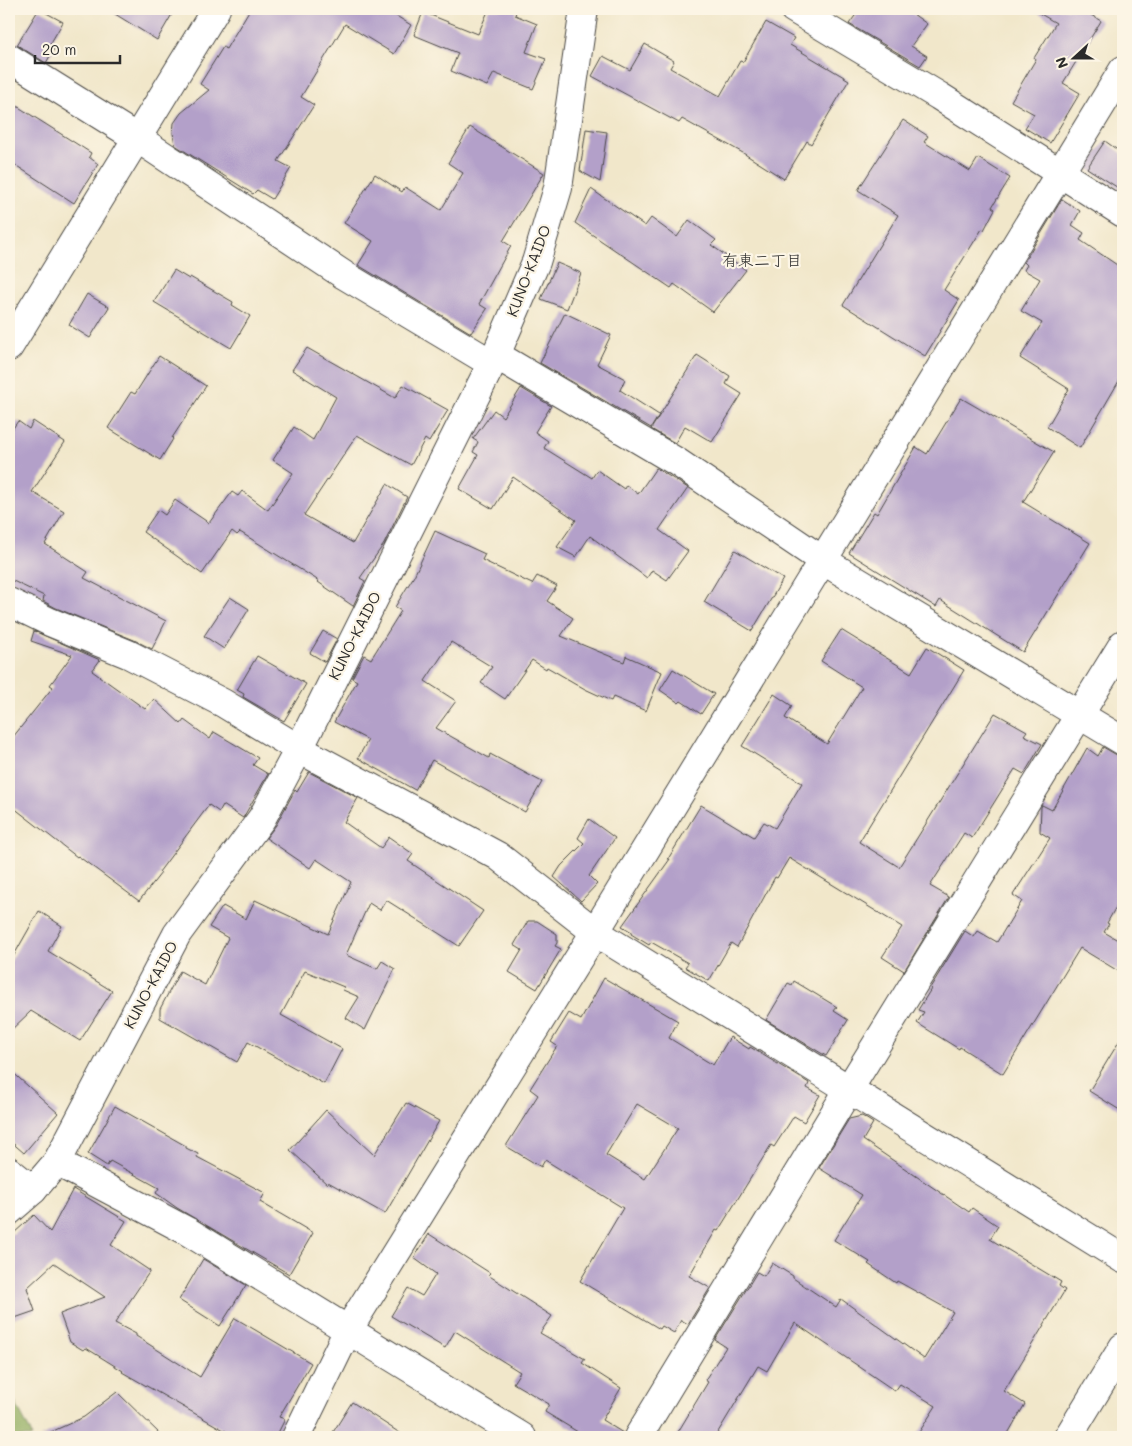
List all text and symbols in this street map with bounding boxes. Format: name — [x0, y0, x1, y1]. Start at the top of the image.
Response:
scale bar — [35, 32, 120, 64]
north arrow — [1050, 32, 1100, 82]
text: 20 m — [42, 39, 76, 59]
text: N — [1051, 54, 1072, 71]
street label: KUNO-KAIDO — [501, 222, 555, 319]
district label: 有東二丁目 — [722, 249, 802, 270]
street label: KUNO-KAIDO — [323, 588, 385, 683]
street label: KUNO-KAIDO — [119, 937, 182, 1032]

